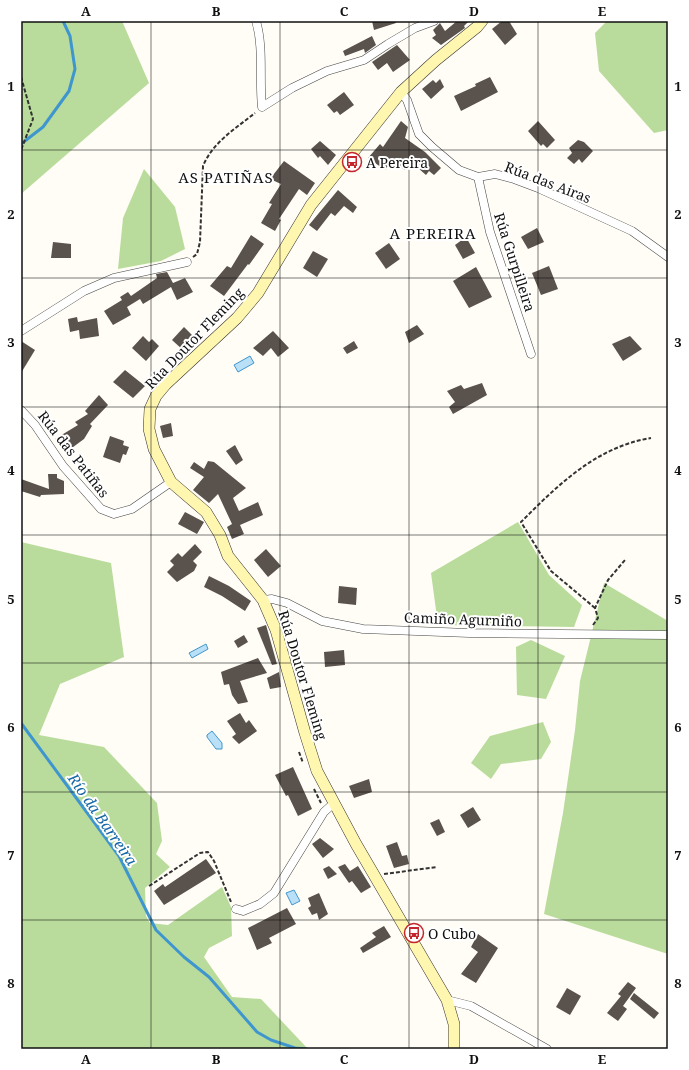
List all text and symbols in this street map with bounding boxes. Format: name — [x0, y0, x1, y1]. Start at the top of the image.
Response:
text: A — [81, 2, 91, 20]
text: B — [212, 2, 221, 20]
text: C — [340, 2, 349, 20]
text: D — [469, 2, 479, 20]
text: E — [598, 2, 607, 20]
text: 1 — [7, 77, 15, 95]
text: 1 — [674, 77, 682, 95]
bus stop icon: A Pereira — [341, 151, 363, 173]
place label: A Pereira — [366, 153, 428, 172]
street label: Rúa das Airas — [502, 157, 594, 207]
district label: AS PATIÑAS — [178, 167, 274, 187]
text: 2 — [7, 205, 15, 223]
text: 2 — [674, 205, 682, 223]
street label: Rúa Gurpilleira — [490, 210, 540, 314]
district label: A PEREIRA — [390, 223, 477, 243]
street label: Rúa Doutor Fleming — [141, 283, 248, 393]
text: 3 — [7, 333, 15, 351]
text: 3 — [674, 333, 682, 351]
street label: Rúa das Patiñas — [34, 407, 114, 501]
text: 4 — [7, 461, 15, 479]
text: 4 — [674, 461, 682, 479]
text: 5 — [7, 590, 15, 608]
text: 5 — [674, 590, 682, 608]
street label: Camiño Agurniño — [404, 607, 522, 631]
street label: Rúa Doutor Fleming — [274, 608, 332, 742]
text: 6 — [7, 718, 15, 736]
text: 6 — [674, 718, 682, 736]
water label: Río da Barreira — [63, 768, 142, 869]
text: 7 — [7, 846, 15, 864]
text: 7 — [674, 846, 682, 864]
bus stop icon: O Cubo — [403, 922, 425, 944]
place label: O Cubo — [428, 924, 476, 943]
text: 8 — [7, 974, 15, 992]
text: 8 — [674, 974, 682, 992]
text: A — [81, 1050, 91, 1068]
text: B — [212, 1050, 221, 1068]
text: C — [340, 1050, 349, 1068]
text: D — [469, 1050, 479, 1068]
text: E — [598, 1050, 607, 1068]

